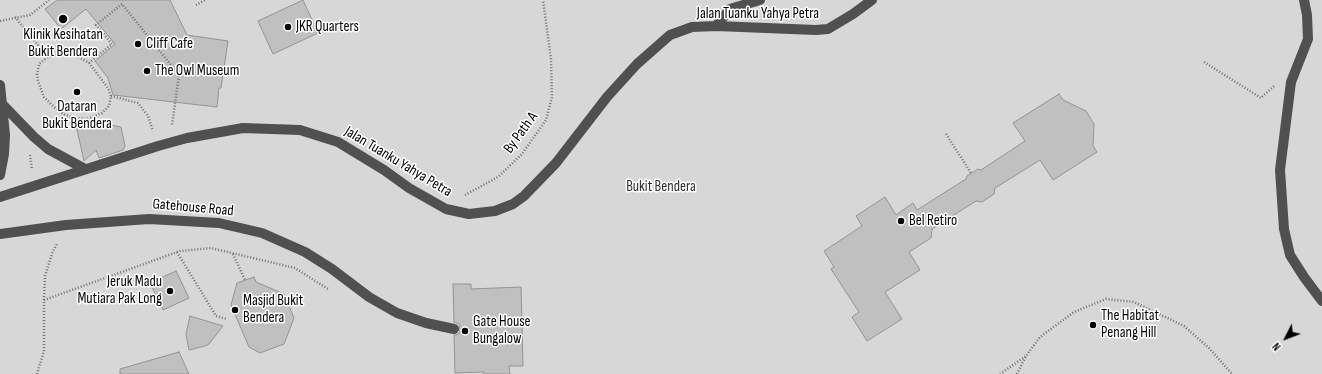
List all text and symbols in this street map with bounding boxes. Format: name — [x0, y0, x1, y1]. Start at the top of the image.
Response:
street label: Jalan Tuanku Yahya Petra — [697, 5, 819, 23]
marker: Klinik Kesihatan Bukit Bendera — [57, 13, 69, 25]
place label: JKR Quarters — [296, 18, 359, 36]
marker: JKR Quarters — [283, 22, 293, 32]
place label: Klinik Kesihatan Bukit Bendera — [23, 26, 103, 61]
place label: Cliff Cafe — [146, 35, 193, 53]
marker: Cliff Cafe — [133, 39, 143, 49]
place label: The Owl Museum — [155, 62, 239, 80]
marker: The Owl Museum — [142, 66, 152, 76]
marker: Dataran Bukit Bendera — [72, 87, 82, 97]
place label: Dataran Bukit Bendera — [42, 98, 112, 133]
street label: By Path A — [500, 109, 542, 157]
street label: Jalan Tuanku Yahya Petra — [341, 123, 455, 201]
park label: Bukit Bendera — [626, 178, 696, 196]
street label: Gatehouse Road — [152, 195, 234, 221]
place label: Bel Retiro — [909, 212, 957, 230]
marker: Bel Retiro — [896, 216, 906, 226]
place label: Jeruk Madu Mutiara Pak Long — [77, 273, 162, 308]
marker: Jeruk Madu Mutiara Pak Long — [165, 286, 175, 296]
place label: Masjid Bukit Bendera — [243, 292, 303, 327]
marker: Masjid Bukit Bendera — [230, 305, 240, 315]
place label: The Habitat Penang Hill — [1101, 307, 1159, 342]
place label: Gate House Bungalow — [473, 313, 531, 348]
north arrow — [1266, 318, 1306, 358]
marker: The Habitat Penang Hill — [1088, 320, 1098, 330]
marker: Gate House Bungalow — [460, 326, 470, 336]
text: N — [1270, 340, 1284, 353]

